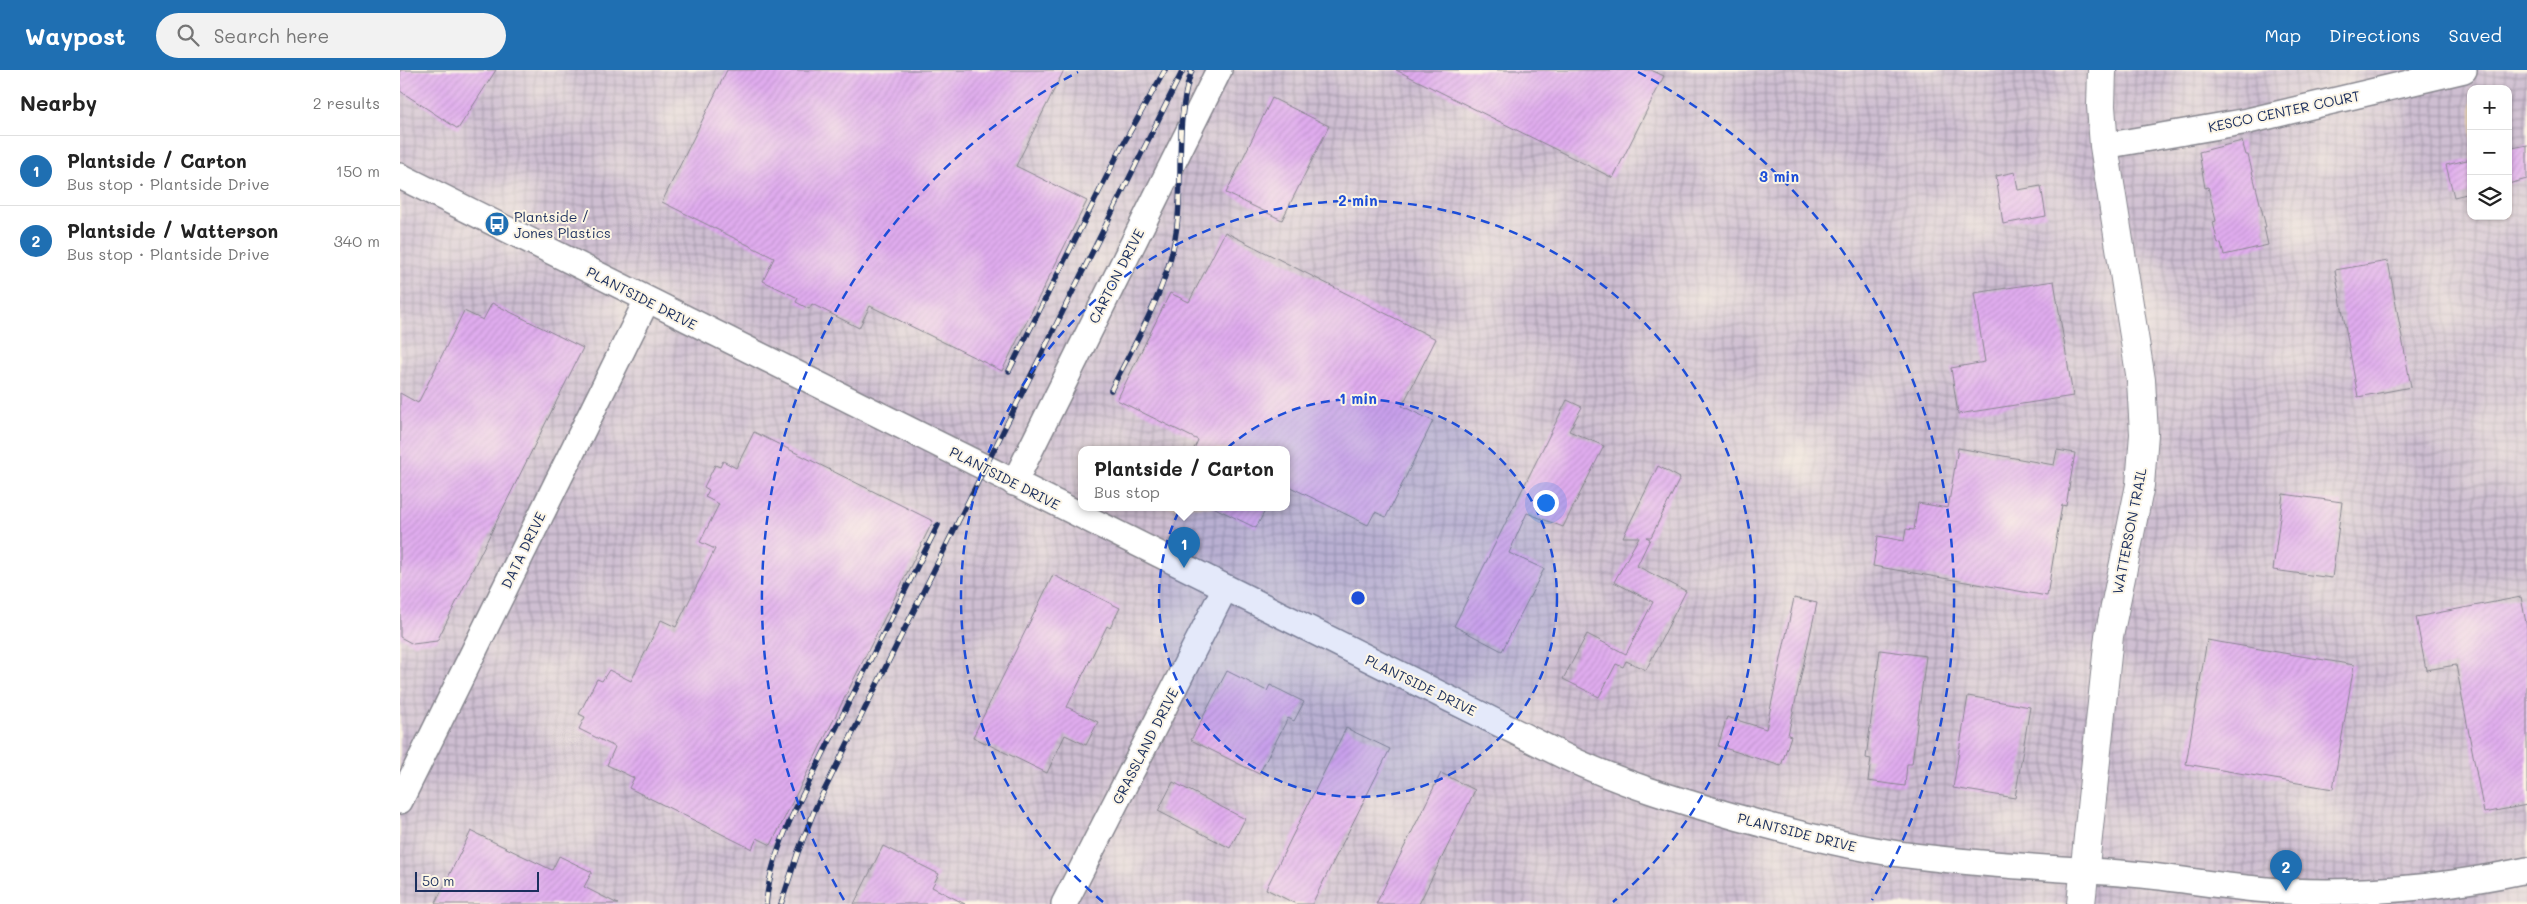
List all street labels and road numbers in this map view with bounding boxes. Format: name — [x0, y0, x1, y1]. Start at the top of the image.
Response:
street label: KESCO CENTER COURT — [2206, 86, 2362, 136]
street label: CARTON DRIVE — [1084, 225, 1148, 327]
street label: PLANTSIDE DRIVE — [584, 262, 700, 334]
street label: PLANTSIDE DRIVE — [947, 442, 1063, 514]
street label: WATTERSON TRAIL — [2107, 466, 2151, 596]
street label: DATA DRIVE — [496, 509, 550, 591]
street label: PLANTSIDE DRIVE — [1362, 650, 1480, 720]
street label: GRASSLAND DRIVE — [1107, 685, 1183, 807]
street label: PLANTSIDE DRIVE — [1736, 808, 1858, 856]

